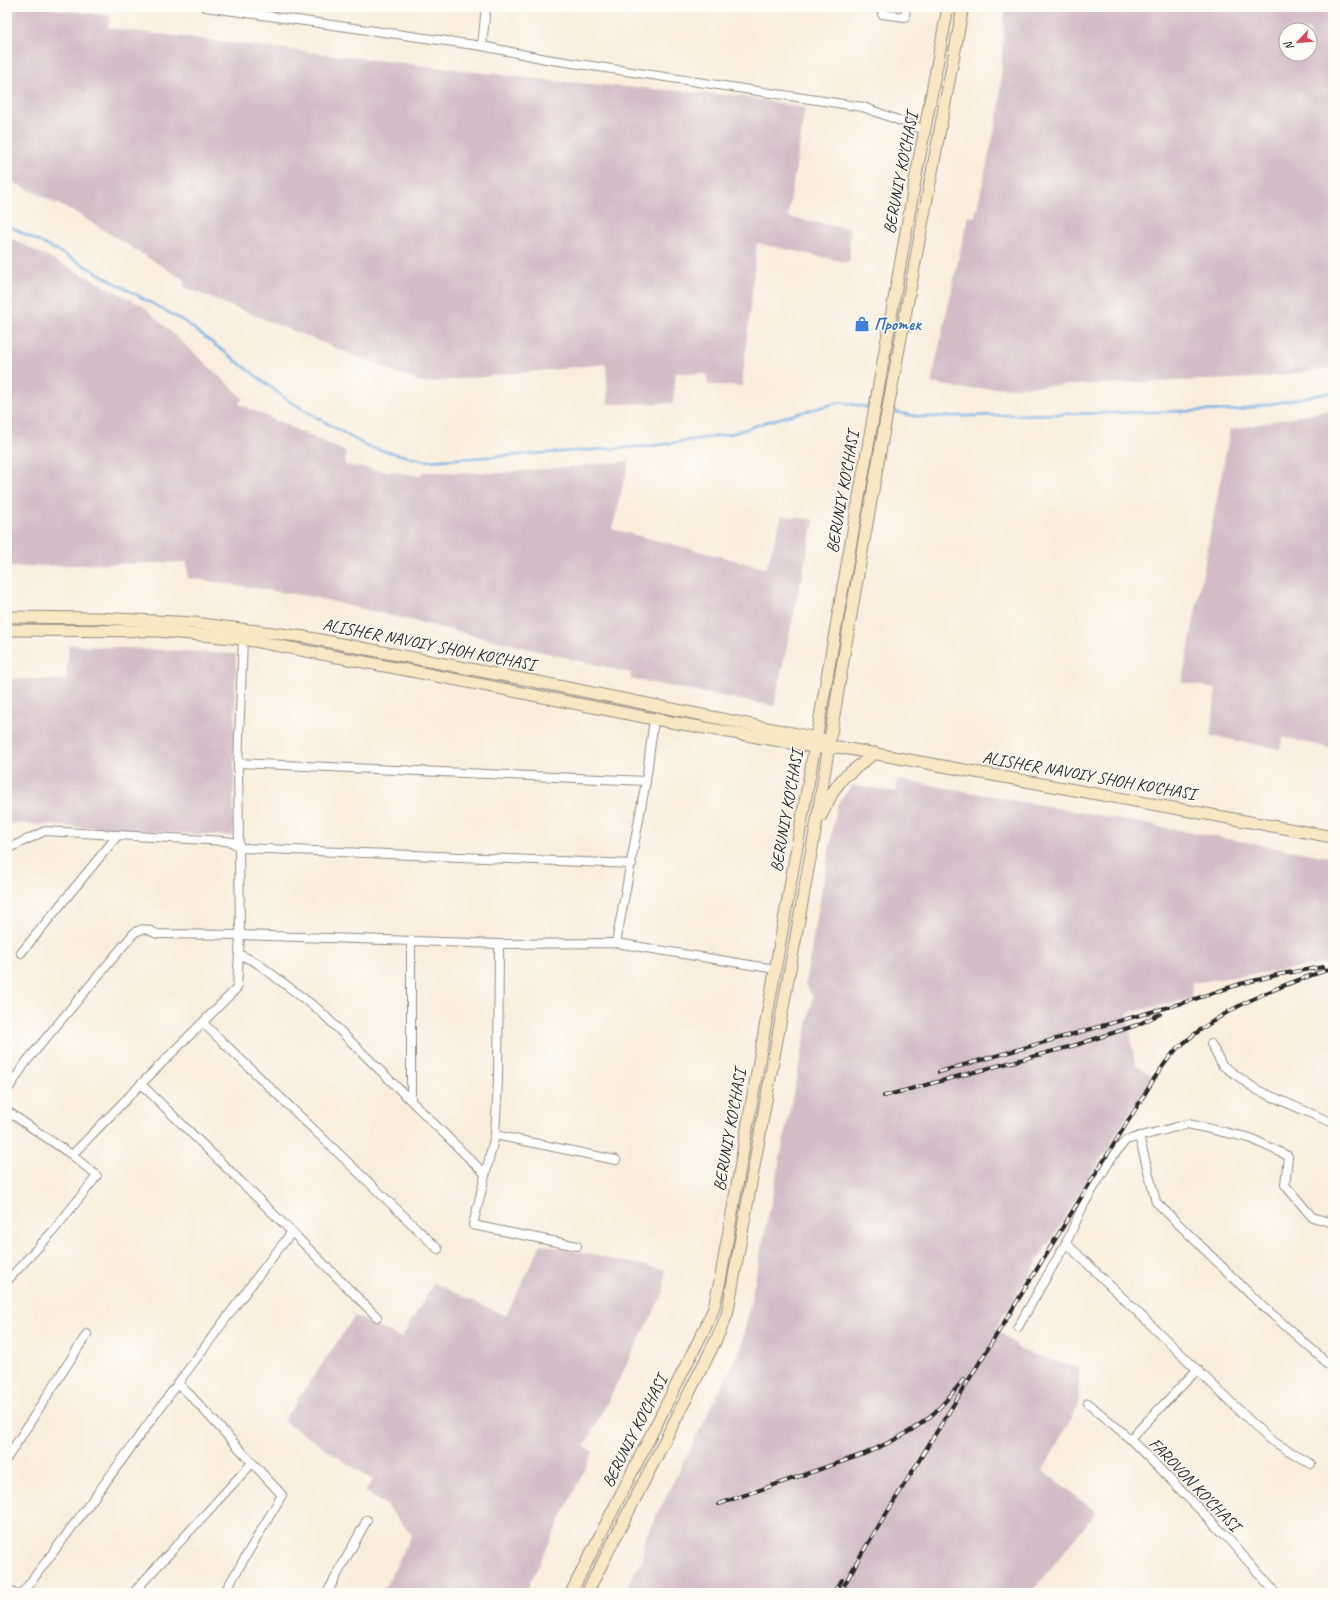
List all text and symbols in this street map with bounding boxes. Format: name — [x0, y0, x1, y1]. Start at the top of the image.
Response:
north arrow — [1278, 22, 1318, 62]
text: N — [1280, 38, 1297, 53]
street label: BERUNIY KO'CHASI — [878, 107, 923, 236]
place label: Протек — [874, 314, 922, 335]
shop icon: Протек — [853, 315, 871, 333]
street label: BERUNIY KO'CHASI — [821, 426, 864, 555]
street label: ALISHER NAVOIY SHOH KO'CHASI — [321, 614, 541, 676]
street label: BERUNIY KO'CHASI — [765, 745, 808, 874]
street label: ALISHER NAVOIY SHOH KO'CHASI — [981, 746, 1201, 805]
street label: BERUNIY KO'CHASI — [708, 1064, 751, 1193]
street label: BERUNIY KO'CHASI — [597, 1368, 674, 1491]
street label: FAROVON KO'CHASI — [1145, 1433, 1248, 1539]

